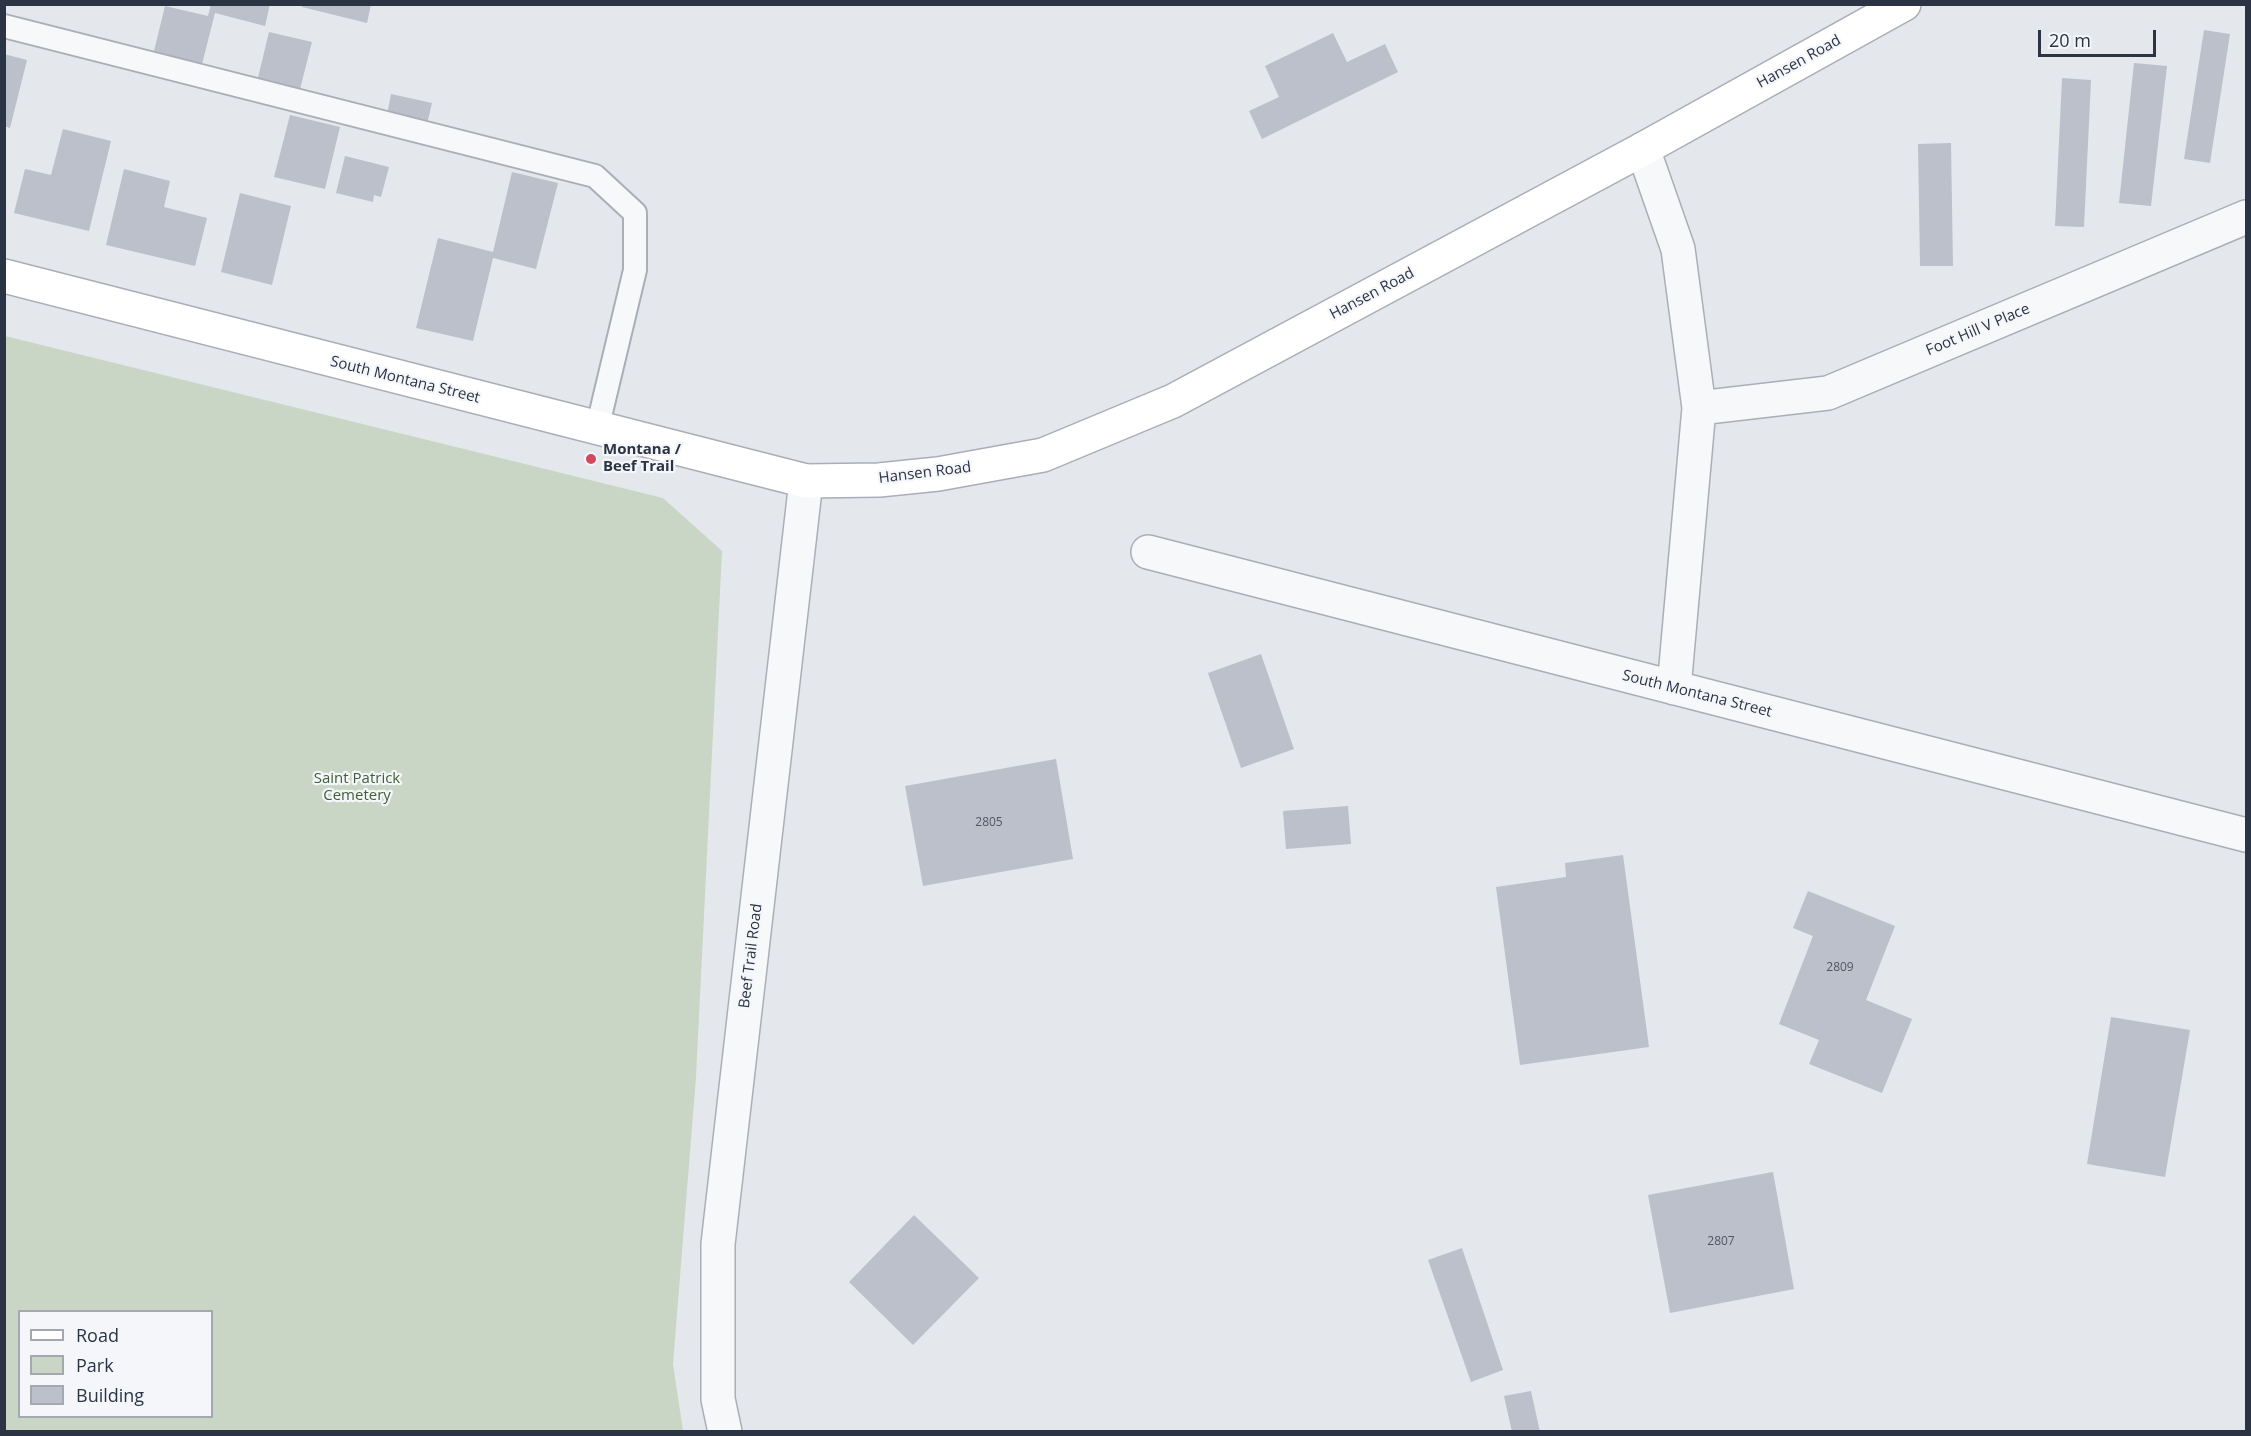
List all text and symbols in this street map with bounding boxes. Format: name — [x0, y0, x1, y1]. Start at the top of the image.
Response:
scale bar — [2041, 18, 2160, 56]
text: 20 m — [2049, 28, 2091, 52]
street label: Hansen Road — [1754, 32, 1844, 92]
street label: Hansen Road — [1327, 264, 1417, 324]
street label: Foot Hill V Place — [1923, 300, 2033, 360]
street label: South Montana Street — [328, 353, 482, 407]
place label: Montana / Beef Trail — [603, 441, 681, 476]
marker: Montana / Beef Trail — [584, 452, 598, 466]
street label: Hansen Road — [878, 458, 972, 488]
street label: South Montana Street — [1620, 667, 1774, 721]
park label: Saint Patrick Cemetery — [314, 770, 400, 805]
house number: 2805 — [975, 816, 1003, 830]
street label: Beef Trail Road — [736, 903, 766, 1009]
house number: 2809 — [1826, 961, 1854, 975]
house number: 2807 — [1707, 1235, 1735, 1249]
legend — [18, 1310, 213, 1418]
text: Road — [76, 1323, 119, 1347]
text: Park — [76, 1353, 114, 1377]
text: Building — [76, 1383, 144, 1407]

